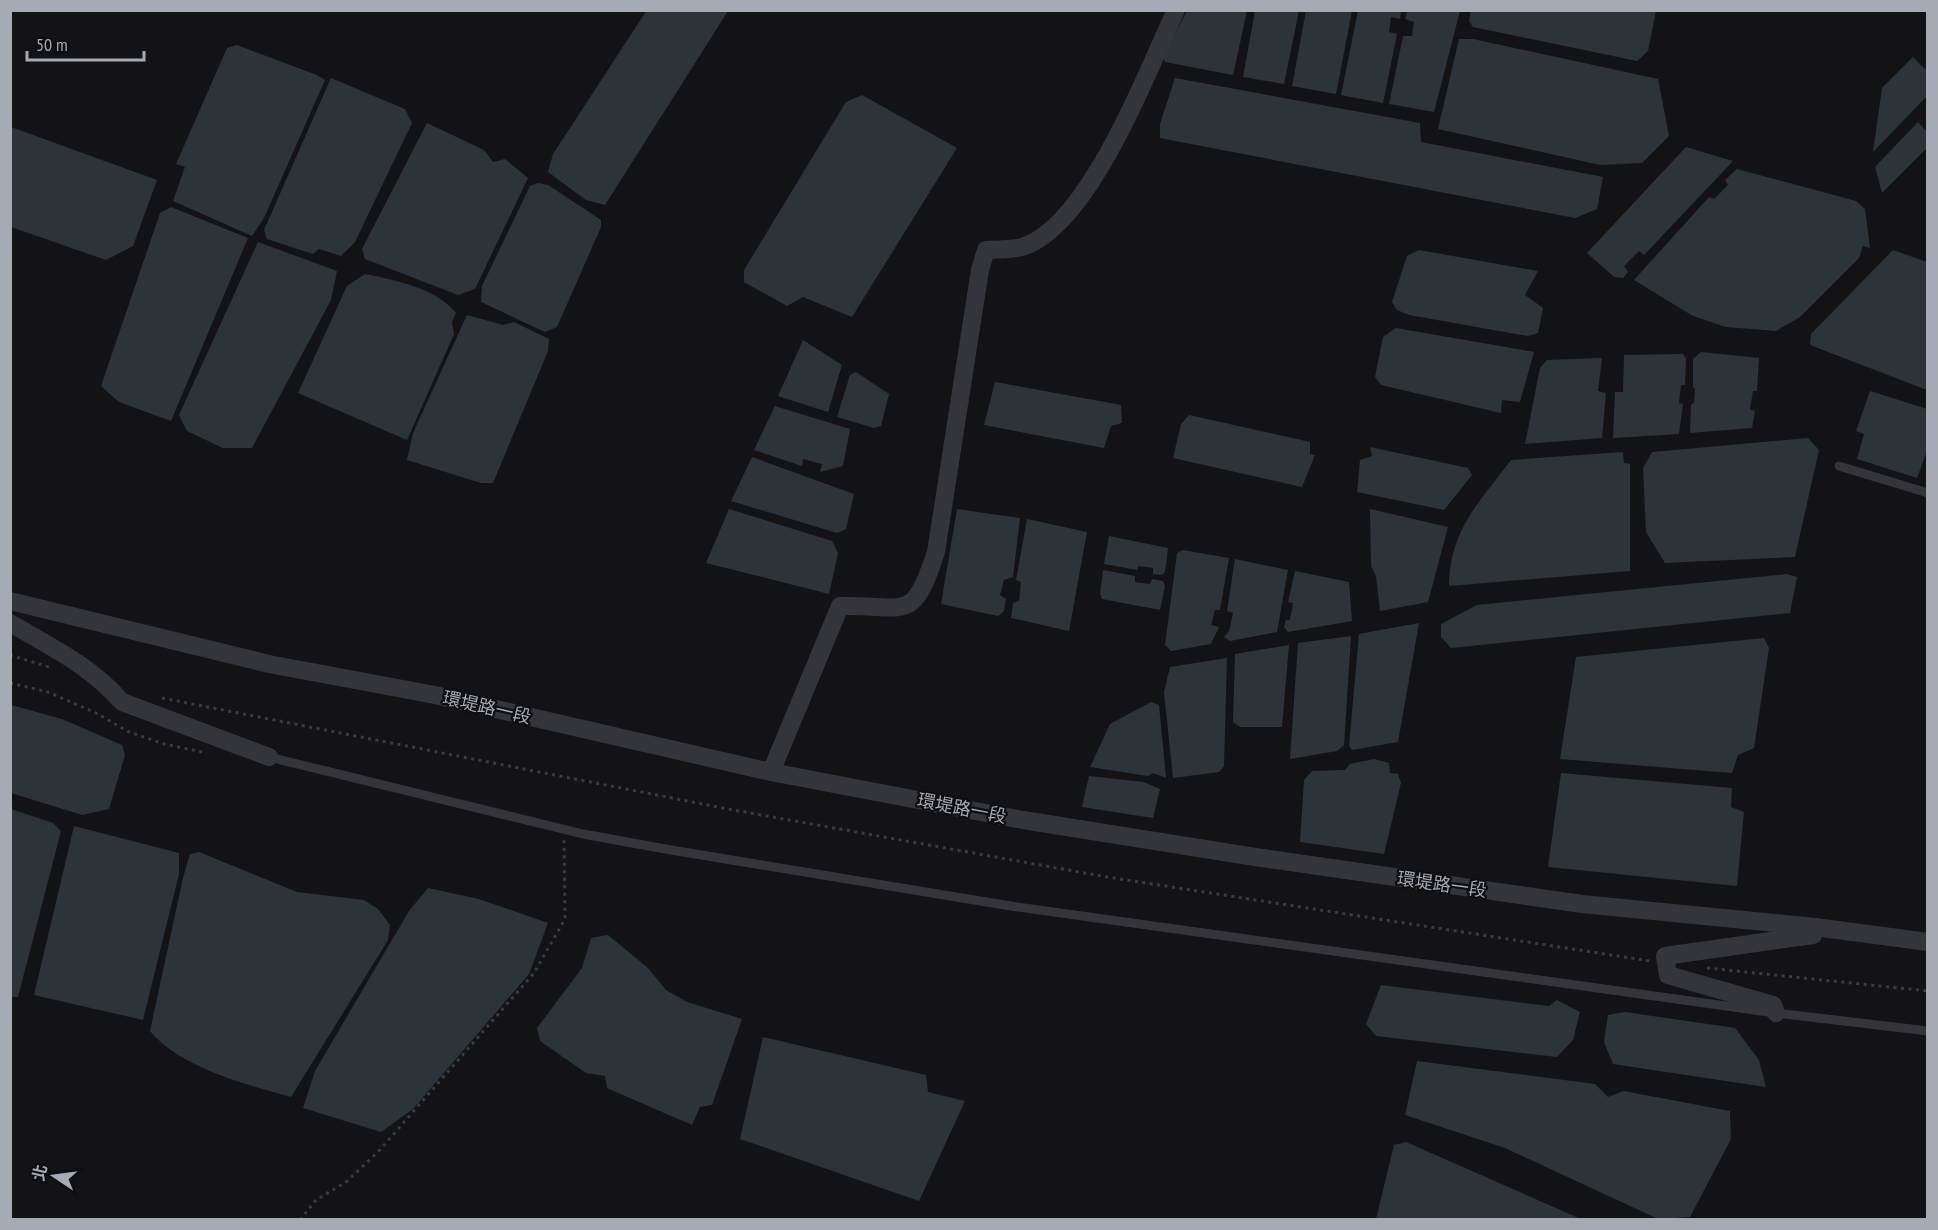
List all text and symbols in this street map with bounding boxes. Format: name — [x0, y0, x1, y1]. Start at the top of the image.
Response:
scale bar — [27, 24, 144, 62]
text: 50 m — [36, 33, 68, 56]
street label: 環堤路一段 — [441, 686, 533, 728]
street label: 環堤路一段 — [916, 788, 1008, 828]
street label: 環堤路一段 — [1396, 866, 1488, 902]
north arrow — [24, 1146, 84, 1206]
text: 北 — [28, 1163, 51, 1183]

